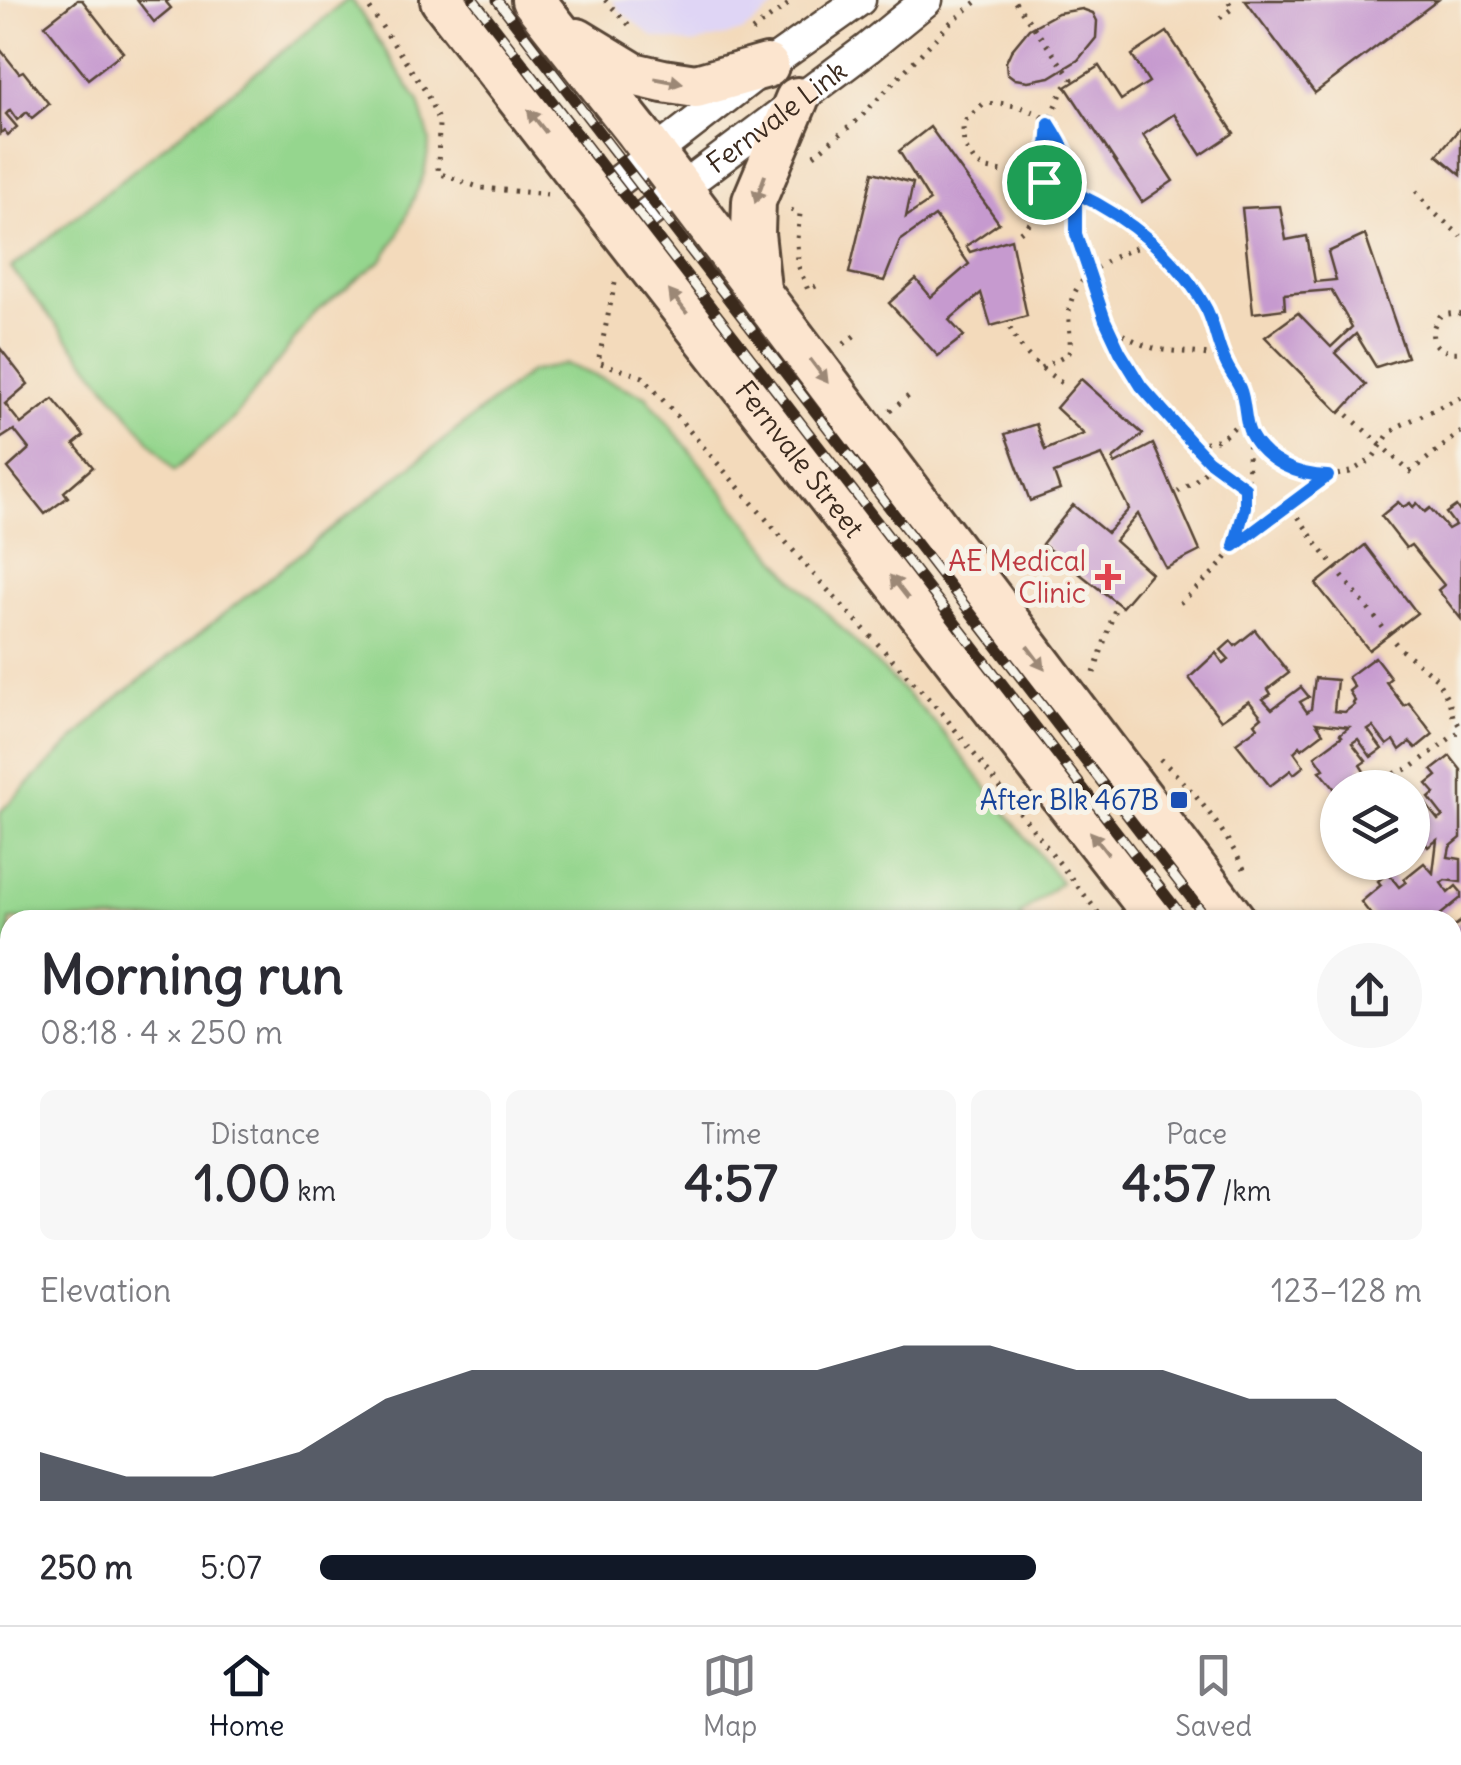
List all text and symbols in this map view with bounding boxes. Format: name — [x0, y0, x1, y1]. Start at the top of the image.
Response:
street label: Fernvale Link — [699, 52, 854, 181]
one-way arrow — [653, 74, 685, 89]
one-way arrow — [527, 108, 548, 134]
pin — [1002, 140, 1087, 225]
icon: arrive — [1017, 155, 1072, 210]
one-way arrow — [752, 174, 767, 204]
one-way arrow — [667, 290, 688, 316]
one-way arrow — [808, 358, 828, 384]
street label: Fernvale Street — [727, 373, 872, 545]
place label: AE Medical Clinic — [948, 543, 1086, 611]
marker: AE Medical Clinic — [1095, 564, 1121, 590]
one-way arrow — [890, 574, 910, 600]
one-way arrow — [1025, 645, 1045, 671]
map controls — [1320, 770, 1430, 880]
button: layers — [1320, 770, 1430, 880]
place label: After Blk 467B — [980, 782, 1159, 818]
marker: After Blk 467B — [1168, 789, 1190, 811]
one-way arrow — [1090, 830, 1110, 856]
text: Morning run — [40, 940, 344, 1009]
button: share — [1317, 943, 1422, 1048]
text: 08:18 · 4 × 250 m — [40, 1012, 283, 1053]
text: Distance — [211, 1116, 320, 1152]
text: Time — [701, 1116, 761, 1152]
text: Pace — [1166, 1116, 1227, 1152]
text: 1.00 — [195, 1152, 291, 1215]
text: 4:57 — [684, 1152, 778, 1215]
text: 4:57 — [1122, 1152, 1216, 1215]
text: km — [291, 1173, 336, 1209]
text: /km — [1216, 1173, 1271, 1209]
text: Elevation — [40, 1270, 171, 1311]
text: 123–128 m — [1271, 1270, 1422, 1311]
text: 250 m — [40, 1547, 133, 1588]
text: 5:07 — [200, 1547, 262, 1588]
tab: Home — [209, 1648, 284, 1744]
tab: Map — [702, 1648, 757, 1744]
tab: Saved — [1175, 1648, 1252, 1744]

